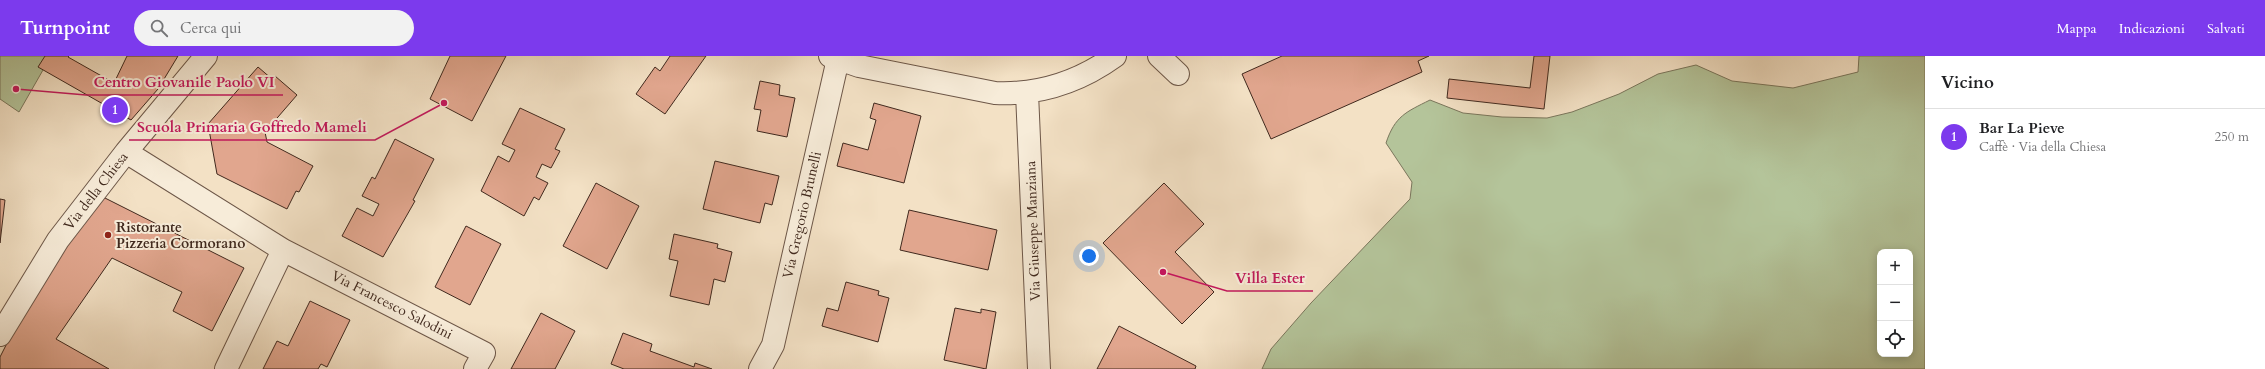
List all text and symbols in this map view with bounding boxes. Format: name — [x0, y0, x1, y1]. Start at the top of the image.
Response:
search box — [134, 10, 414, 46]
text: Turnpoint — [20, 15, 110, 41]
icon: search — [148, 17, 170, 39]
text: Cerca qui — [180, 18, 242, 38]
text: Mappa — [2056, 19, 2097, 38]
text: Indicazioni — [2119, 19, 2185, 38]
text: Salvati — [2207, 19, 2245, 38]
callout: Centro Giovanile Paolo VI — [86, 68, 283, 95]
text: Vicino — [1941, 71, 1994, 94]
text: Centro Giovanile Paolo VI — [93, 72, 275, 92]
pin: 1 — [102, 95, 128, 125]
callout: Scuola Primaria Goffredo Mameli — [129, 113, 375, 140]
text: Scuola Primaria Goffredo Mameli — [137, 117, 367, 137]
text: Bar La Pieve — [1979, 118, 2065, 138]
text: 1 — [1951, 128, 1957, 146]
text: 250 m — [2215, 128, 2249, 146]
text: Caffè · Via della Chiesa — [1979, 138, 2106, 156]
street label: Via della Chiesa — [60, 148, 132, 234]
street label: Via Gregorio Brunelli — [778, 149, 826, 280]
street label: Via Giuseppe Manziana — [1021, 161, 1045, 301]
place label: Ristorante Pizzeria Cormorano — [116, 218, 245, 253]
marker: Ristorante Pizzeria Cormorano — [103, 230, 113, 240]
your location — [1079, 246, 1099, 266]
map controls — [1877, 249, 1913, 357]
button: + — [1877, 249, 1913, 285]
callout: Villa Ester — [1227, 264, 1313, 291]
street label: Via Francesco Salodini — [328, 266, 456, 344]
text: Villa Ester — [1235, 268, 1306, 288]
button: − — [1877, 285, 1913, 321]
button: locate — [1877, 321, 1913, 357]

